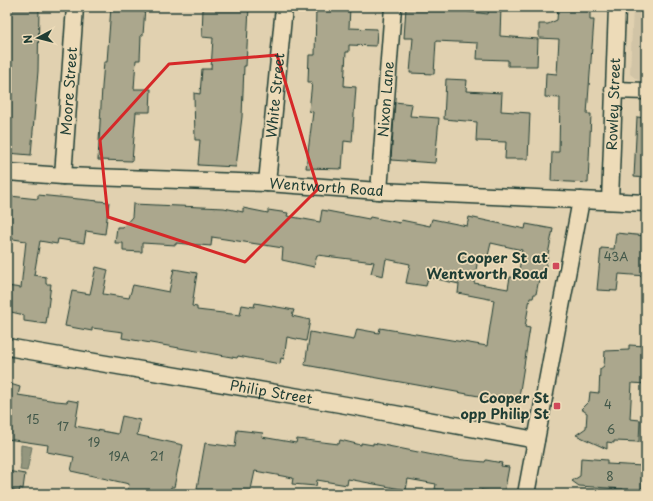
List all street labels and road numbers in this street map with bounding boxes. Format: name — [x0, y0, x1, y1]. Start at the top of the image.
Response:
street label: Moore Street — [55, 46, 82, 136]
street label: White Street — [260, 51, 290, 139]
street label: Rowley Street — [601, 57, 625, 151]
street label: Nixon Lane — [372, 60, 399, 138]
street label: Wentworth Road — [269, 172, 384, 201]
street label: Philip Street — [228, 374, 314, 409]

